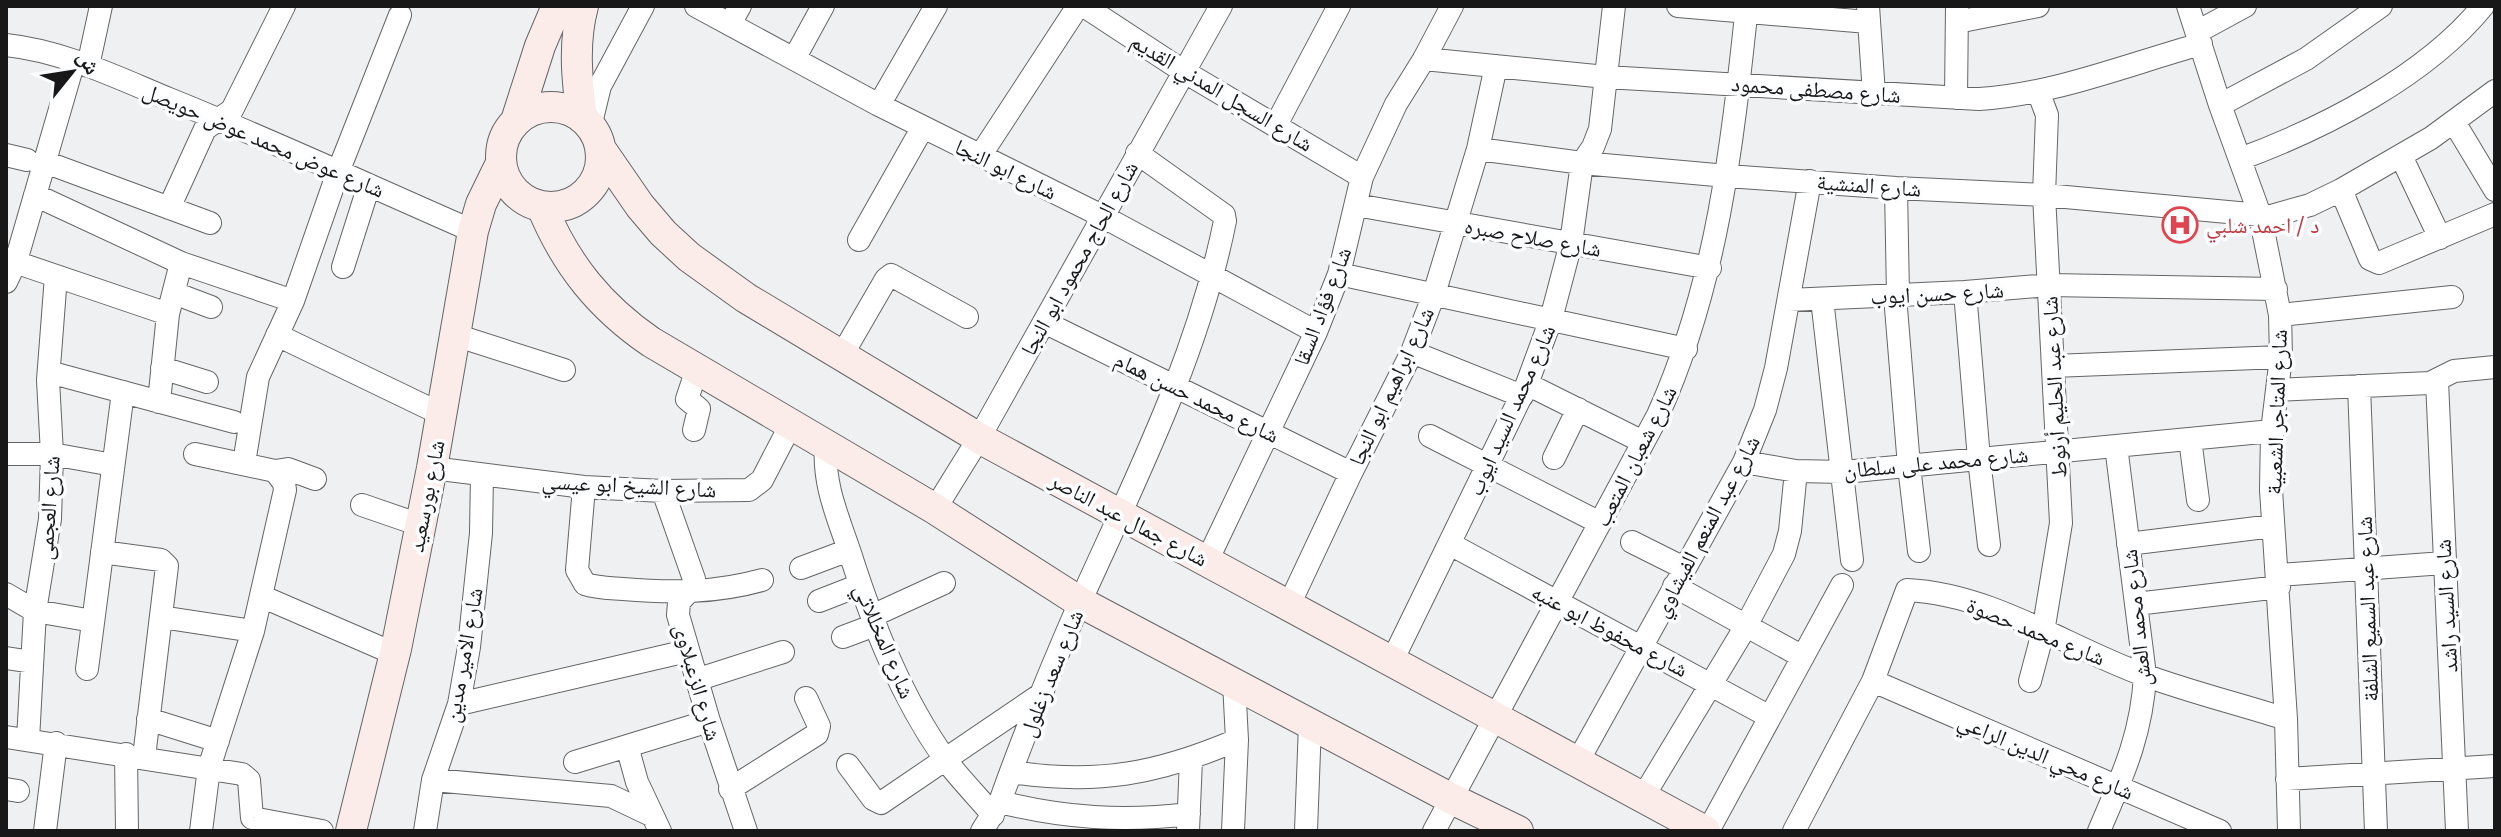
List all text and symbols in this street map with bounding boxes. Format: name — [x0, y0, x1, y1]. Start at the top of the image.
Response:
street label: شارع السجل المدني القديم — [1124, 26, 1319, 161]
north arrow — [32, 32, 112, 112]
text: ش — [71, 44, 108, 79]
street label: شارع مصطفى محمود — [1730, 68, 1902, 109]
street label: شارع عوض محمد عوض حويصل — [139, 75, 389, 204]
street label: شارع ابو النجا — [950, 131, 1062, 206]
street label: شارع الحاج محمود ابو النجا — [1013, 155, 1144, 360]
street label: شارع المنشية — [1816, 166, 1922, 203]
hospital icon: د / احمد شلبي — [2161, 206, 2199, 244]
street label: شارع صلاح صبره — [1462, 210, 1604, 263]
place label: د / احمد شلبي — [2206, 210, 2319, 243]
street label: شارع فؤاد السقا — [1286, 242, 1357, 369]
street label: شارع حسن ايوب — [1869, 275, 2005, 310]
street label: شارع عبد الحليم أرنوط — [2034, 295, 2074, 479]
street label: شارع ابراهيم ابو النجا — [1341, 302, 1441, 470]
street label: شارع محمد السيد ايوب — [1460, 320, 1561, 500]
street label: شارع المتاجر الشعبية — [2258, 329, 2293, 495]
street label: شارع محمد حسن همام — [1110, 344, 1284, 450]
street label: شارع شعبان المتعب — [1587, 380, 1683, 531]
street label: شارع عبد المنعم الفيشاوي — [1645, 430, 1769, 623]
street label: شارع بورسعيد — [400, 437, 451, 555]
street label: شارع محمد على سلطان — [1842, 439, 2030, 484]
street label: شارع العجمى — [29, 455, 66, 561]
street label: شارع جمال عبد الناصر — [1044, 464, 1213, 572]
street label: شارع الشيخ ابو عيسي — [541, 465, 717, 507]
street label: شارع عبد السميع الشلفة — [2349, 516, 2384, 702]
street label: شارع السيد راشد — [2428, 539, 2463, 674]
street label: شارع محمد العش — [2114, 548, 2157, 688]
street label: شارع محفوظ ابو عنبه — [1527, 576, 1694, 683]
street label: شارع المخللاتي — [845, 579, 923, 704]
street label: شارع الامير مدين — [436, 585, 489, 725]
street label: شارع محمد حصوة — [1963, 590, 2110, 671]
street label: شارع سعد زغلول — [1012, 605, 1089, 741]
street label: شارع الزعبلاوى — [668, 620, 729, 744]
street label: شارع محي الدين الراعي — [1953, 705, 2138, 809]

